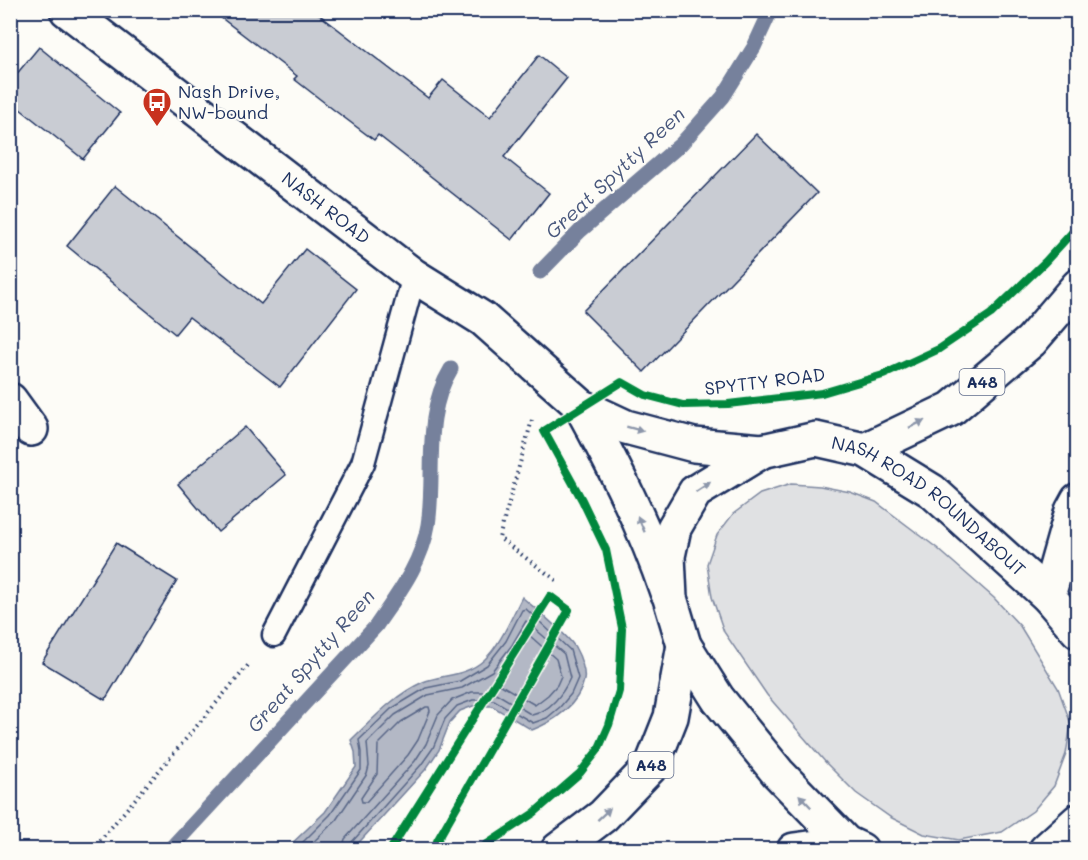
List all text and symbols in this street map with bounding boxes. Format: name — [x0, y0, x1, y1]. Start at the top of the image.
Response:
place label: Nash Drive, NW-bound — [178, 79, 280, 124]
bus stop icon: Nash Drive, NW-bound — [141, 86, 173, 128]
water label: Great Spytty Reen — [539, 101, 690, 244]
street label: NASH ROAD — [277, 166, 375, 249]
street label: SPYTTY ROAD — [703, 362, 826, 400]
road number: A48 — [960, 369, 1004, 395]
one-way arrow — [909, 420, 926, 429]
one-way arrow — [626, 425, 644, 434]
street label: NASH ROAD ROUNDABOUT — [829, 430, 1031, 581]
one-way arrow — [695, 482, 711, 493]
one-way arrow — [636, 514, 646, 532]
water label: Great Spytty Reen — [241, 583, 380, 738]
road number: A48 — [628, 752, 674, 778]
one-way arrow — [798, 793, 812, 808]
one-way arrow — [596, 808, 611, 821]

